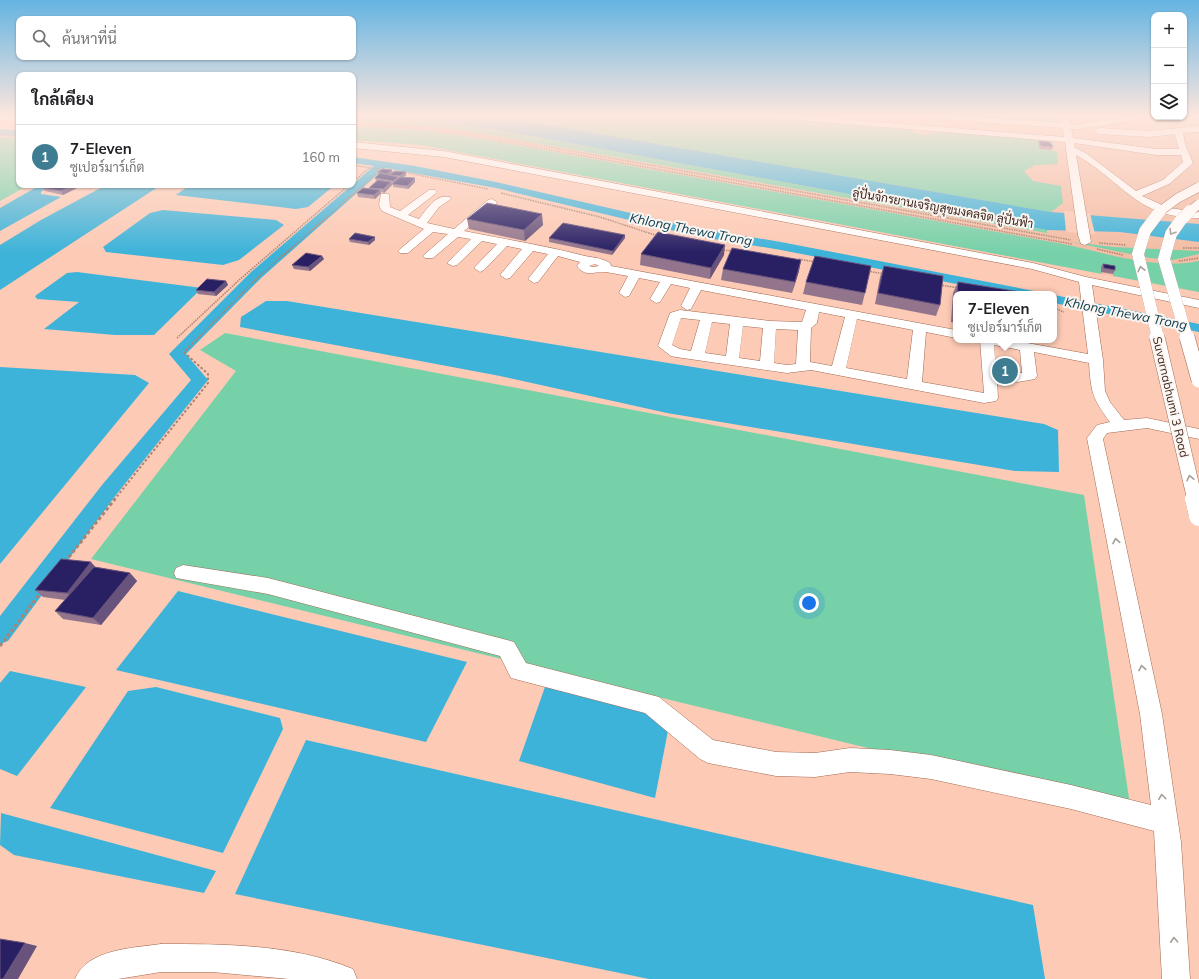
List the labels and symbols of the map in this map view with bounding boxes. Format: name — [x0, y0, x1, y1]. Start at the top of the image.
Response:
street label: ลู่ปั่นจักรยานเจริญสุขมงคลจิต ลู่ปั่นฟ้า — [851, 182, 1035, 233]
water label: Khlong Thewa Trong — [628, 209, 754, 249]
one-way arrow — [1169, 228, 1177, 235]
one-way arrow — [1138, 266, 1146, 273]
water label: Khlong Thewa Trong — [1063, 293, 1189, 333]
street label: Suvarnabhumi 3 Road — [1150, 335, 1192, 459]
pin: 1 — [992, 356, 1018, 386]
one-way arrow — [1186, 475, 1195, 482]
one-way arrow — [1113, 538, 1121, 544]
your location — [799, 593, 819, 613]
one-way arrow — [1138, 665, 1147, 671]
one-way arrow — [1158, 794, 1167, 800]
one-way arrow — [1169, 937, 1178, 943]

